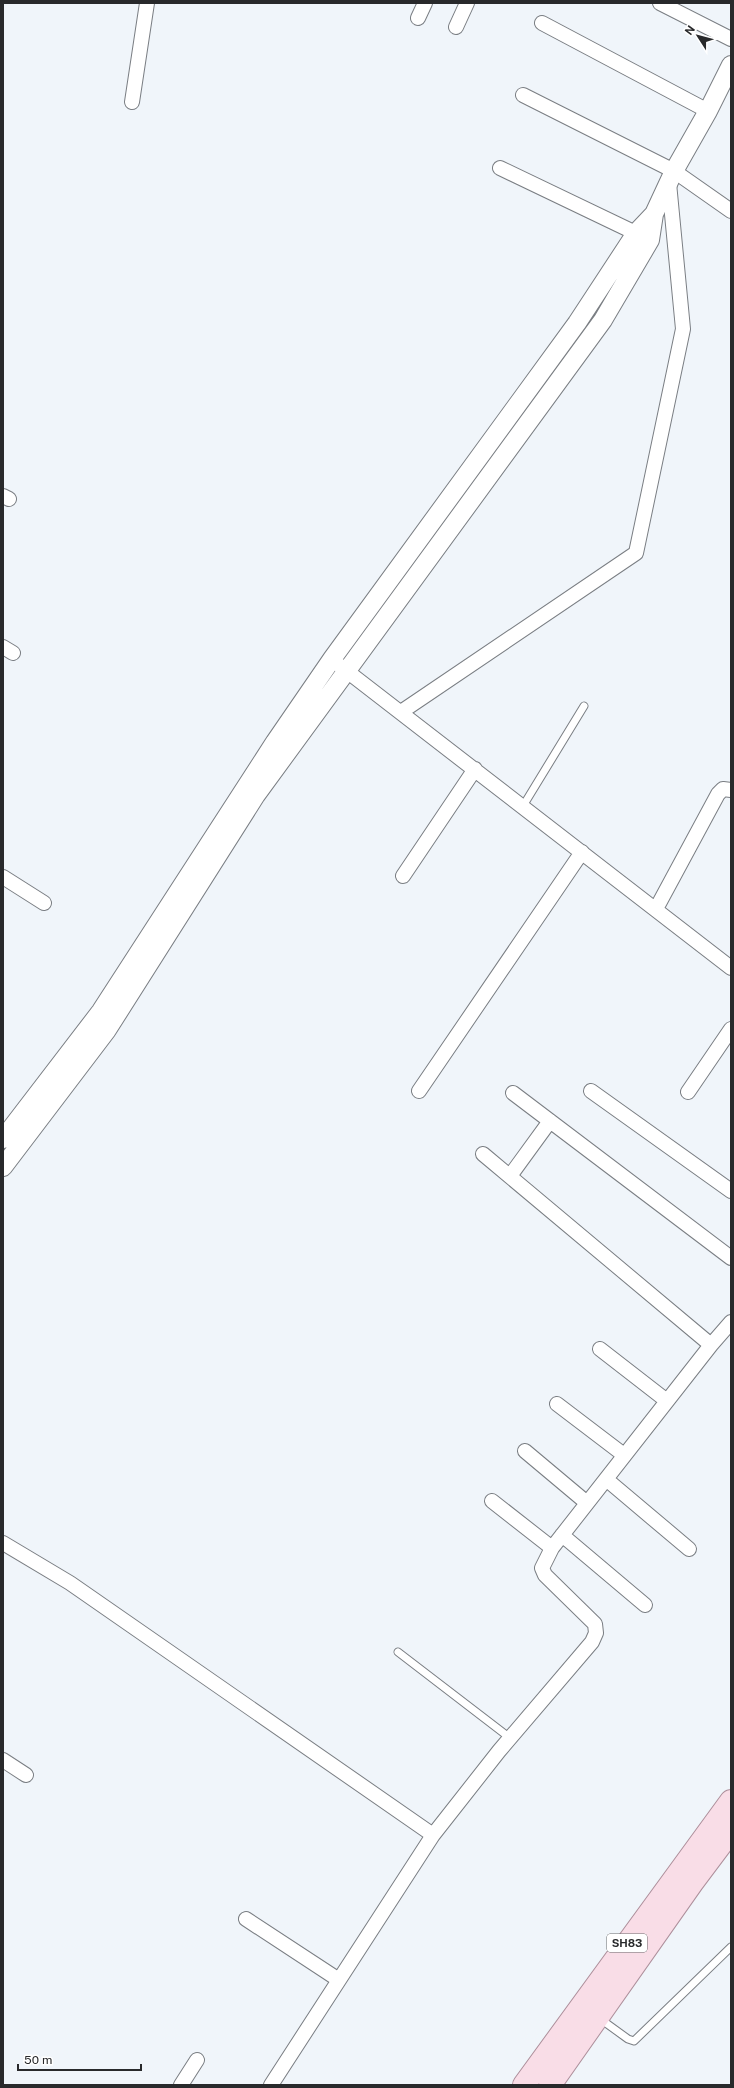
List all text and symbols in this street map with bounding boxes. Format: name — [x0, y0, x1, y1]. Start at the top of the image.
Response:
north arrow — [678, 16, 718, 56]
text: N — [683, 23, 697, 37]
road number: SH83 — [607, 1934, 647, 1952]
scale bar — [18, 2046, 141, 2072]
text: 50 m — [24, 2053, 52, 2067]

